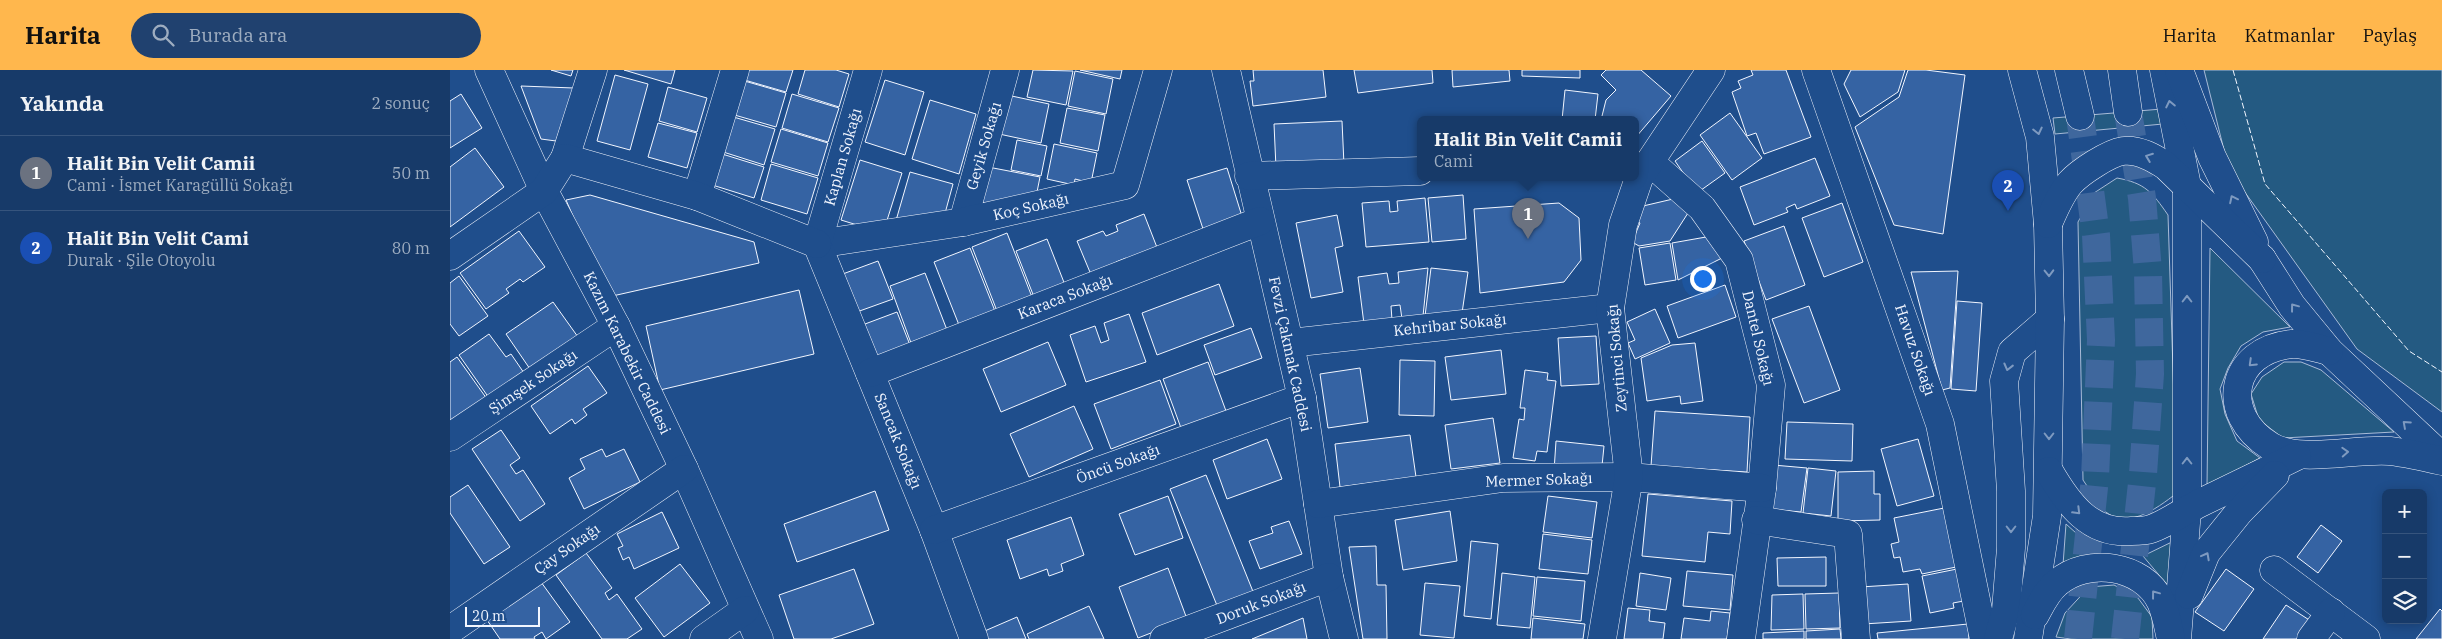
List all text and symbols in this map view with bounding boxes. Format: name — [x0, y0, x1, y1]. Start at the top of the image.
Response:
search box — [131, 13, 481, 58]
text: Harita — [25, 19, 101, 51]
icon: search — [149, 21, 177, 49]
text: Burada ara — [189, 23, 287, 47]
text: Harita — [2163, 24, 2217, 47]
text: Katmanlar — [2245, 24, 2335, 47]
text: Paylaş — [2363, 24, 2417, 47]
text: Yakında — [20, 89, 104, 117]
text: 2 sonuç — [371, 93, 430, 113]
street label: Geyik Sokağı — [962, 99, 1005, 192]
one-way arrow — [2166, 99, 2176, 108]
street label: Kaplan Sokağı — [820, 106, 866, 208]
popup — [1417, 116, 1639, 181]
one-way arrow — [2032, 126, 2043, 135]
text: Halit Bin Velit Camii — [1434, 127, 1622, 151]
text: Halit Bin Velit Camii — [67, 151, 255, 175]
text: Cami — [1434, 151, 1473, 171]
one-way arrow — [2145, 153, 2154, 163]
text: 1 — [31, 163, 41, 183]
text: 50 m — [392, 163, 430, 183]
pin: 2 — [1992, 170, 2024, 211]
text: Cami · İsmet Karagüllü Sokağı — [67, 175, 293, 195]
street label: Koç Sokağı — [991, 189, 1071, 224]
one-way arrow — [2229, 196, 2239, 205]
pin: 1 — [1512, 198, 1544, 239]
text: Halit Bin Velit Cami — [67, 226, 249, 250]
text: 2 — [31, 238, 41, 258]
text: 80 m — [392, 238, 430, 258]
text: Durak · Şile Otoyolu — [67, 250, 216, 270]
your location — [1690, 266, 1716, 292]
street label: Kazım Karabekir Caddesi — [580, 268, 675, 438]
street label: Karaca Sokağı — [1015, 270, 1115, 323]
one-way arrow — [2044, 270, 2054, 277]
street label: Fevzi Çakmak Caddesi — [1265, 275, 1316, 433]
street label: Dantel Sokağı — [1738, 289, 1779, 387]
one-way arrow — [2182, 294, 2192, 302]
street label: Havuz Sokağı — [1891, 302, 1940, 398]
street label: Zeytinci Sokağı — [1602, 303, 1631, 413]
one-way arrow — [2291, 304, 2299, 313]
street label: Kehribar Sokağı — [1393, 309, 1508, 340]
street label: Şimşek Sokağı — [485, 345, 581, 418]
one-way arrow — [2249, 357, 2258, 366]
one-way arrow — [2003, 363, 2014, 372]
street label: Sancak Sokağı — [871, 390, 926, 492]
one-way arrow — [2402, 421, 2411, 430]
one-way arrow — [2044, 432, 2054, 440]
street label: Öncü Sokağı — [1073, 439, 1163, 487]
one-way arrow — [2342, 446, 2350, 457]
one-way arrow — [2182, 457, 2192, 464]
street label: Mermer Sokağı — [1485, 468, 1593, 491]
map controls — [2382, 489, 2427, 624]
button: + — [2382, 489, 2427, 534]
one-way arrow — [2071, 505, 2080, 514]
street label: Çay Sokağı — [530, 519, 604, 578]
one-way arrow — [2006, 526, 2016, 534]
button: − — [2382, 534, 2427, 579]
one-way arrow — [2200, 552, 2210, 561]
street label: Doruk Sokağı — [1213, 577, 1309, 628]
button: layers — [2382, 579, 2427, 624]
one-way arrow — [2152, 590, 2161, 600]
scale bar — [465, 604, 540, 627]
text: 20 m — [472, 607, 505, 625]

